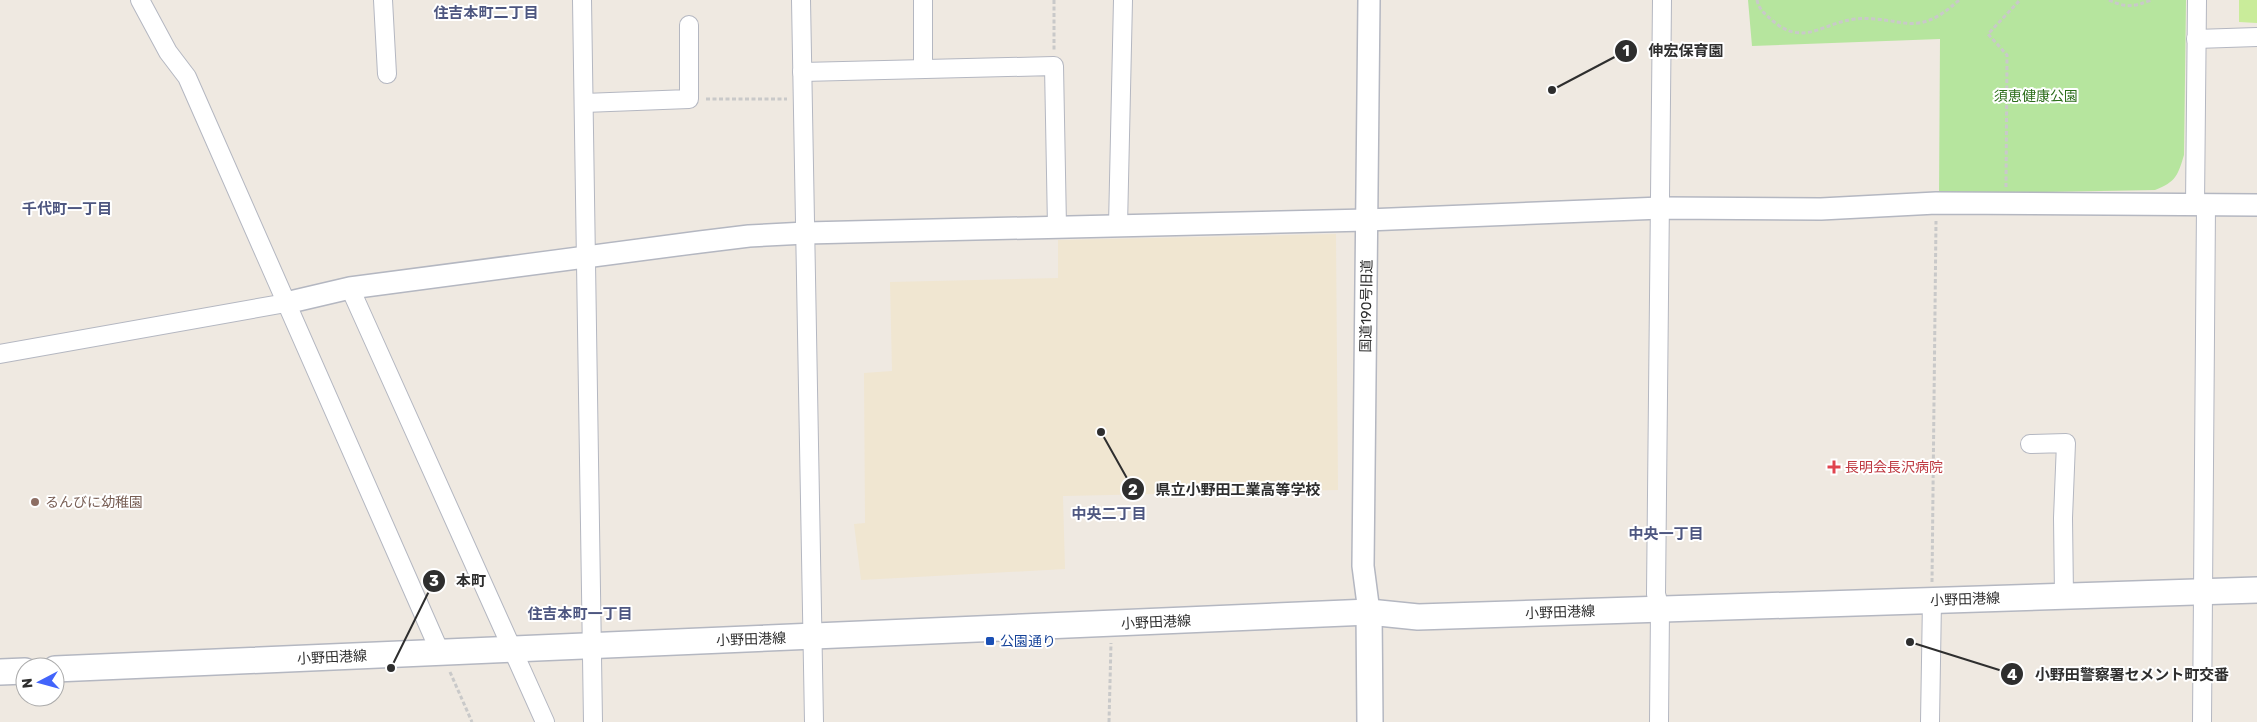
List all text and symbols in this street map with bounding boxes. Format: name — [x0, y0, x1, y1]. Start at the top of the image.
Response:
district label: 住吉本町二丁目 — [433, 4, 539, 22]
callout: 伸宏保育園 — [1613, 36, 1733, 66]
text: 1 — [1622, 42, 1630, 60]
text: 伸宏保育園 — [1648, 42, 1724, 60]
park label: 須恵健康公園 — [1994, 88, 2078, 105]
district label: 千代町一丁目 — [22, 200, 112, 218]
street label: 国道190号旧道 — [1357, 259, 1376, 353]
place label: 長明会長沢病院 — [1845, 459, 1943, 476]
marker: 長明会長沢病院 — [1827, 460, 1841, 474]
callout: 県立小野田工業高等学校 — [1120, 474, 1330, 504]
text: 2 — [1128, 481, 1138, 499]
text: 県立小野田工業高等学校 — [1155, 481, 1321, 499]
place label: るんびに幼稚園 — [45, 494, 143, 511]
marker: るんびに幼稚園 — [29, 496, 41, 508]
district label: 中央二丁目 — [1071, 505, 1147, 523]
district label: 中央一丁目 — [1628, 525, 1704, 543]
callout: 本町 — [421, 566, 496, 596]
text: 3 — [429, 572, 439, 590]
text: 本町 — [456, 572, 486, 590]
street label: 小野田港線 — [1930, 590, 2000, 609]
street label: 小野田港線 — [1525, 603, 1595, 622]
district label: 住吉本町一丁目 — [527, 605, 633, 623]
street label: 小野田港線 — [1121, 612, 1191, 633]
street label: 小野田港線 — [716, 630, 786, 649]
place label: 公園通り — [1000, 633, 1056, 650]
marker: 公園通り — [984, 635, 996, 647]
street label: 小野田港線 — [297, 647, 367, 668]
north arrow — [15, 657, 65, 707]
callout: 小野田警察署セメント町交番 — [2000, 659, 2240, 689]
text: 4 — [2007, 666, 2017, 684]
text: 小野田警察署セメント町交番 — [2035, 666, 2229, 684]
text: N — [19, 677, 37, 689]

